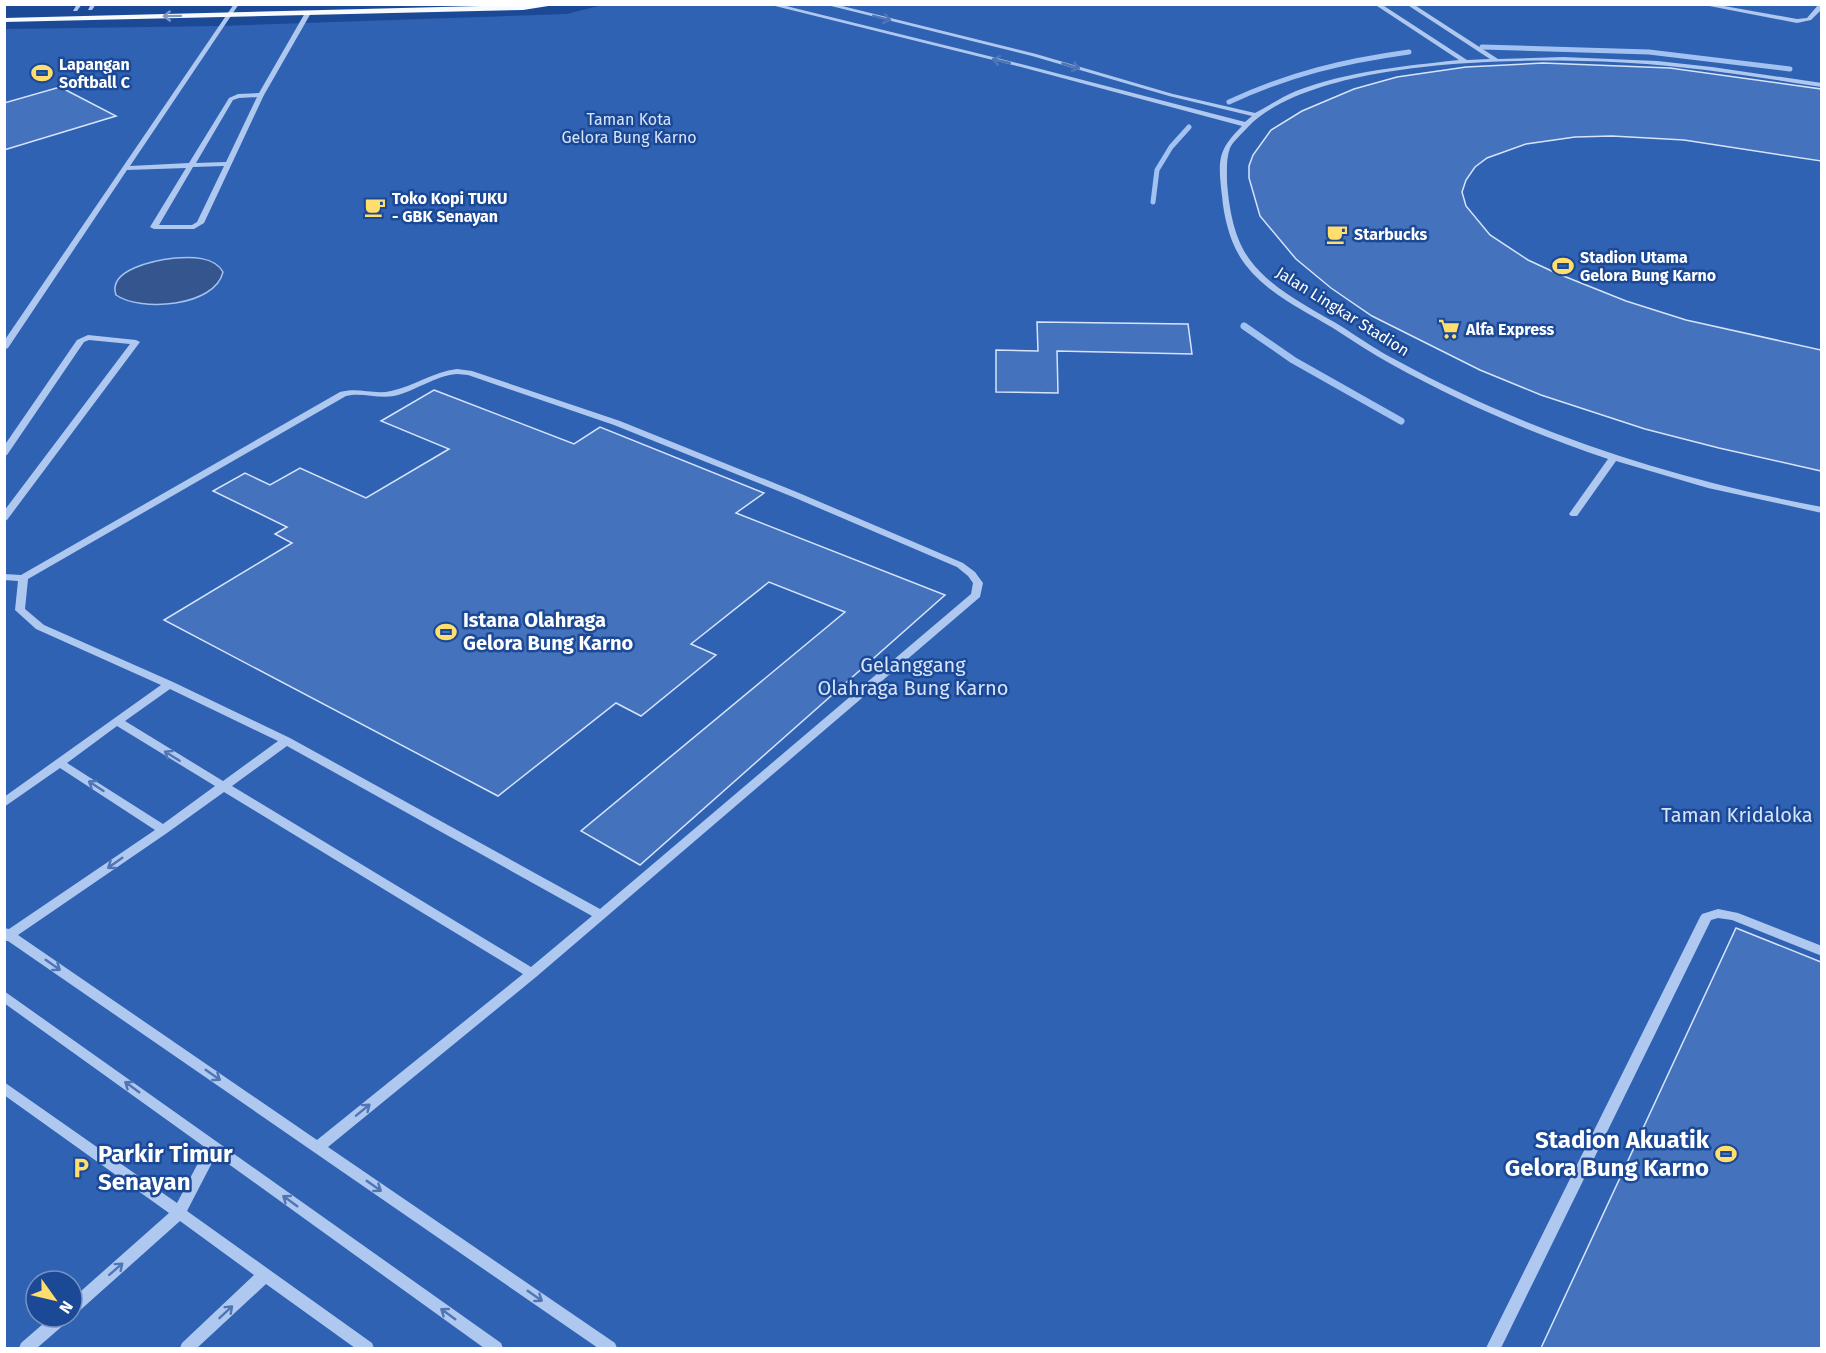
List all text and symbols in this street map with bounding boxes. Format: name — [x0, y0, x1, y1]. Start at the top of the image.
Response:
one-way arrow — [162, 10, 182, 21]
one-way arrow — [871, 13, 891, 24]
place label: Lapangan Softball C — [59, 55, 131, 92]
one-way arrow — [991, 55, 1011, 66]
sports icon: Lapangan Softball C — [30, 61, 54, 85]
one-way arrow — [1061, 61, 1080, 72]
park label: Taman Kota Gelora Bung Karno — [561, 110, 697, 147]
place label: Toko Kopi TUKU - GBK Senayan — [392, 189, 507, 226]
cafe icon: Toko Kopi TUKU - GBK Senayan — [363, 195, 387, 219]
cafe icon: Starbucks — [1325, 222, 1349, 246]
place label: Starbucks — [1354, 225, 1427, 244]
place label: Stadion Utama Gelora Bung Karno — [1580, 248, 1716, 285]
sports icon: Stadion Utama Gelora Bung Karno — [1551, 254, 1575, 278]
street label: Jalan Lingkar Stadion — [1273, 263, 1413, 360]
supermarket icon: Alfa Express — [1437, 317, 1461, 341]
place label: Alfa Express — [1465, 320, 1555, 339]
place label: Istana Olahraga Gelora Bung Karno — [463, 608, 634, 655]
sports icon: Istana Olahraga Gelora Bung Karno — [434, 620, 458, 644]
park label: Gelanggang Olahraga Bung Karno — [818, 653, 1008, 700]
one-way arrow — [164, 750, 181, 762]
one-way arrow — [88, 780, 105, 792]
park label: Taman Kridaloka — [1661, 803, 1813, 827]
one-way arrow — [107, 857, 123, 869]
one-way arrow — [44, 959, 60, 971]
one-way arrow — [205, 1069, 221, 1081]
one-way arrow — [124, 1081, 140, 1093]
one-way arrow — [355, 1104, 371, 1117]
place label: Stadion Akuatik Gelora Bung Karno — [1505, 1126, 1710, 1182]
place label: Parkir Timur Senayan — [98, 1140, 233, 1196]
sports icon: Stadion Akuatik Gelora Bung Karno — [1714, 1142, 1738, 1166]
parking icon: Parkir Timur Senayan — [69, 1156, 93, 1180]
one-way arrow — [365, 1180, 382, 1192]
one-way arrow — [282, 1195, 298, 1207]
one-way arrow — [108, 1262, 123, 1276]
north arrow — [24, 1269, 84, 1329]
one-way arrow — [526, 1290, 542, 1302]
text: N — [55, 1297, 77, 1317]
one-way arrow — [219, 1305, 234, 1319]
one-way arrow — [441, 1308, 457, 1321]

